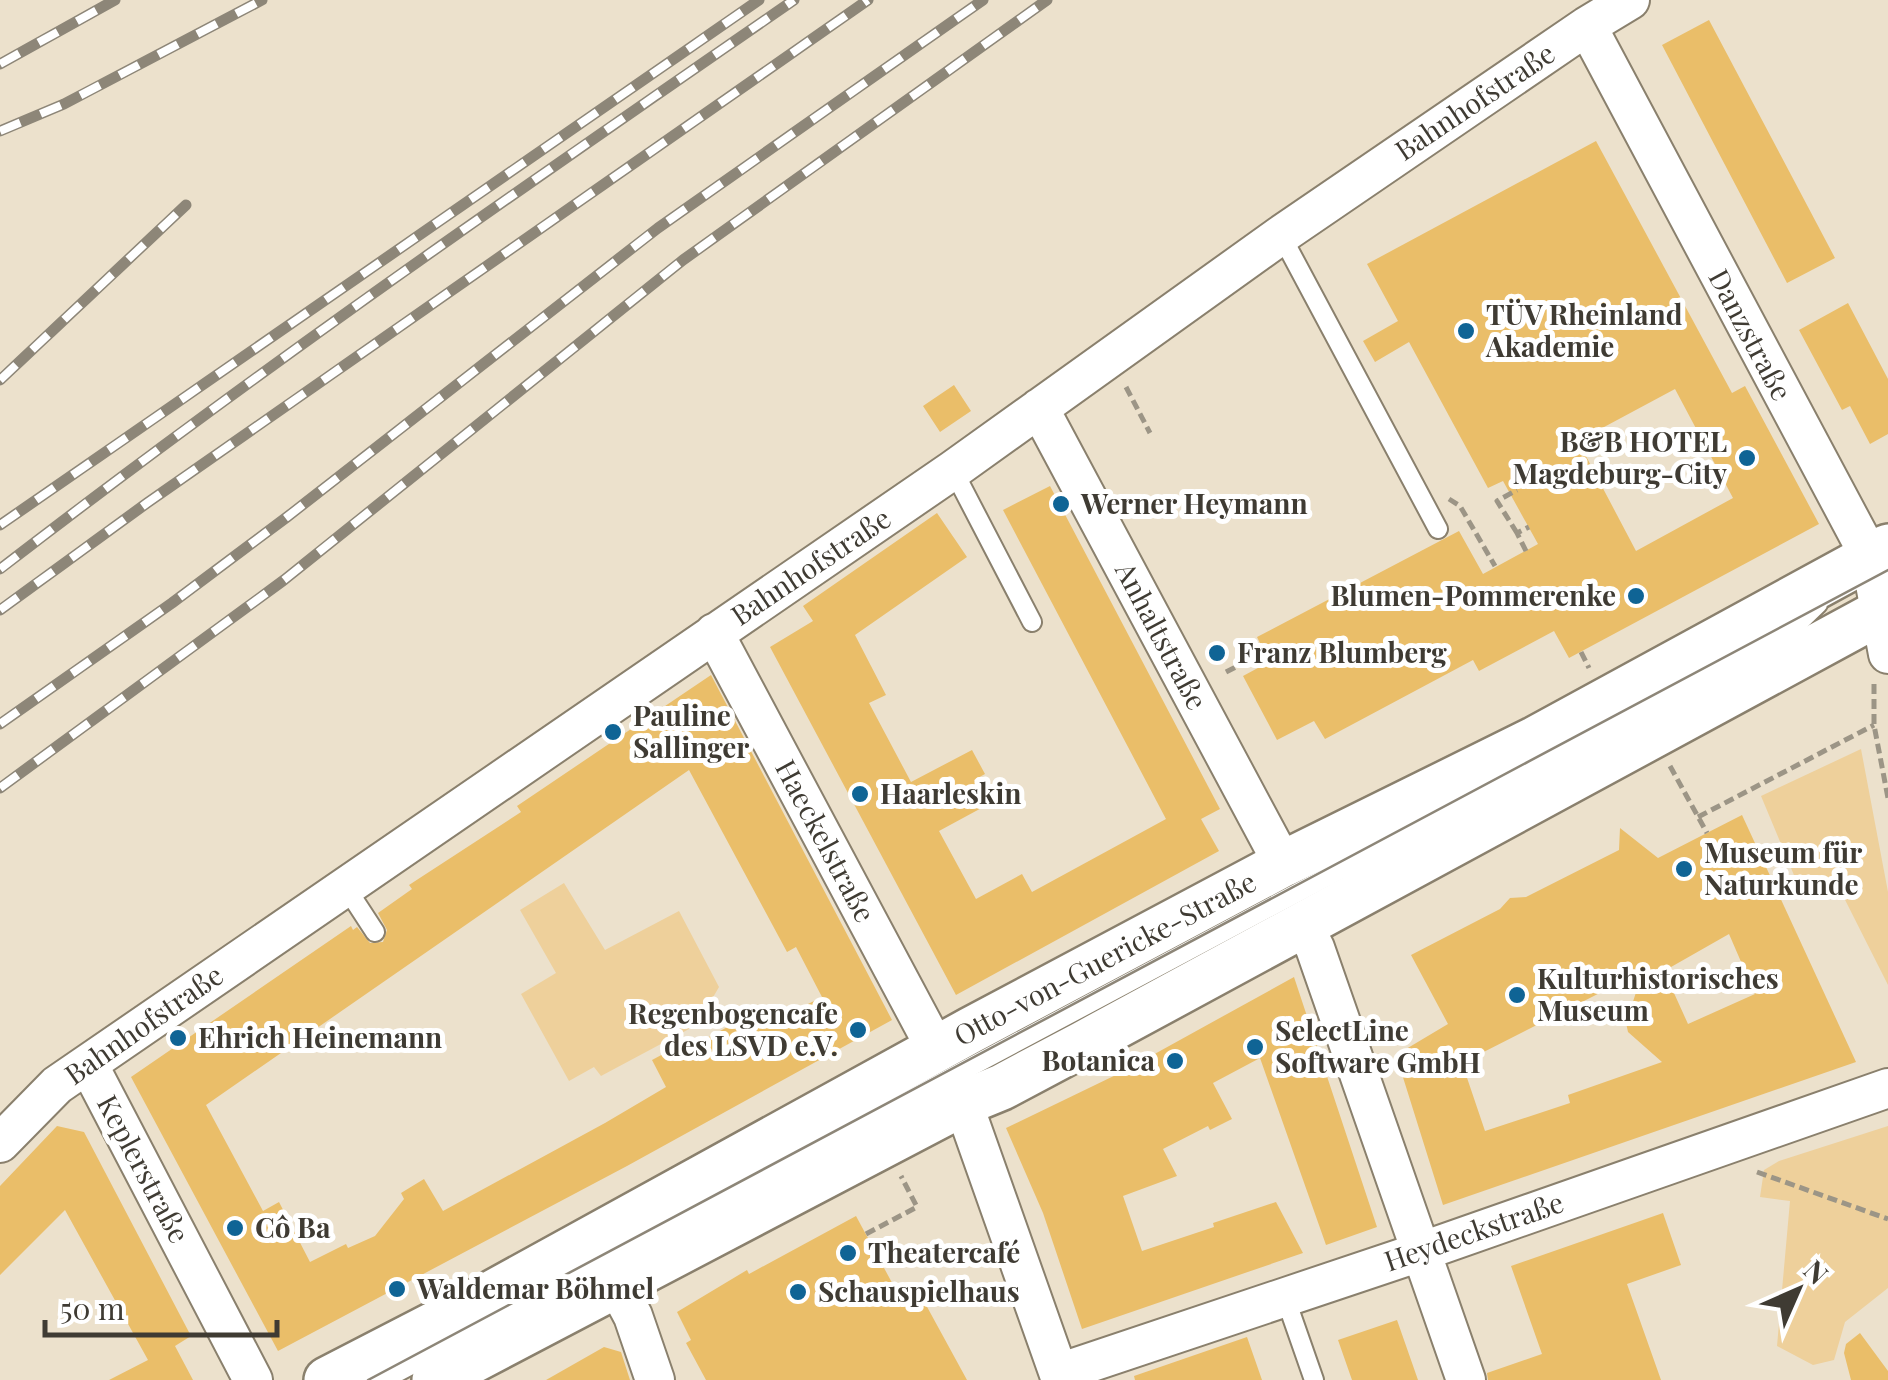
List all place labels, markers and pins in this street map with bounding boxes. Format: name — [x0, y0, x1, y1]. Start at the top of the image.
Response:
place label: TÜV Rheinland Akademie — [1485, 295, 1683, 364]
marker: TÜV Rheinland Akademie — [1455, 320, 1477, 342]
place label: B&B HOTEL Magdeburg-City — [1513, 422, 1727, 491]
marker: B&B HOTEL Magdeburg-City — [1736, 447, 1758, 469]
place label: Werner Heymann — [1080, 484, 1308, 521]
marker: Werner Heymann — [1050, 493, 1072, 515]
place label: Blumen-Pommerenke — [1330, 576, 1616, 613]
marker: Blumen-Pommerenke — [1625, 585, 1647, 607]
place label: Franz Blumberg — [1237, 633, 1447, 670]
marker: Franz Blumberg — [1206, 642, 1228, 664]
place label: Pauline Sallinger — [633, 696, 749, 765]
marker: Pauline Sallinger — [602, 721, 624, 743]
place label: Haarleskin — [880, 774, 1021, 811]
marker: Haarleskin — [849, 783, 871, 805]
place label: Museum für Naturkunde — [1704, 833, 1862, 902]
marker: Museum für Naturkunde — [1673, 858, 1695, 880]
place label: Kulturhistorisches Museum — [1537, 959, 1779, 1028]
marker: Kulturhistorisches Museum — [1506, 984, 1528, 1006]
place label: Regenbogencafe des LSVD e.V. — [628, 994, 838, 1063]
place label: SelectLine Software GmbH — [1275, 1011, 1481, 1080]
place label: Ehrich Heinemann — [198, 1018, 442, 1055]
marker: Regenbogencafe des LSVD e.V. — [847, 1019, 869, 1041]
marker: Ehrich Heinemann — [167, 1027, 189, 1049]
marker: SelectLine Software GmbH — [1244, 1036, 1266, 1058]
place label: Botanica — [1042, 1041, 1155, 1078]
marker: Botanica — [1164, 1050, 1186, 1072]
place label: Cô Ba — [255, 1208, 331, 1245]
marker: Cô Ba — [224, 1217, 246, 1239]
place label: Theatercafé — [868, 1233, 1020, 1270]
marker: Theatercafé — [837, 1242, 859, 1264]
place label: Waldemar Böhmel — [416, 1269, 655, 1306]
place label: Schauspielhaus — [818, 1272, 1020, 1309]
marker: Waldemar Böhmel — [386, 1278, 408, 1300]
marker: Schauspielhaus — [787, 1281, 809, 1303]

